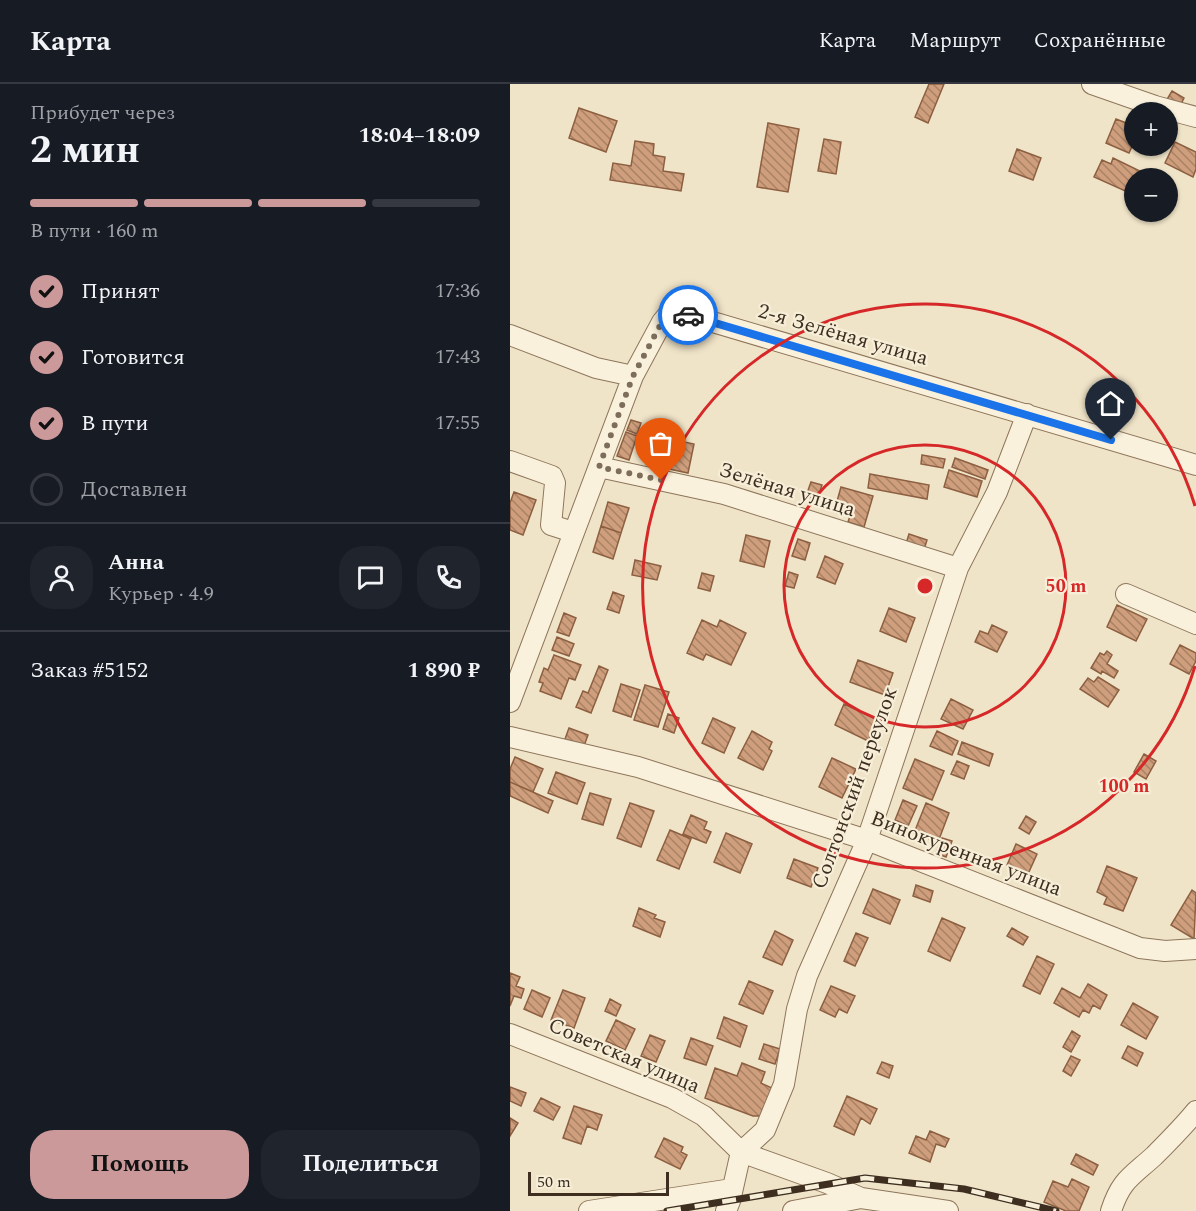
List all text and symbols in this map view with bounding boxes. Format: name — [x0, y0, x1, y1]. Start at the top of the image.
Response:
text: Карта — [30, 20, 111, 63]
text: Карта — [819, 25, 876, 57]
text: Маршрут — [909, 25, 1001, 57]
text: Сохранённые — [1034, 25, 1166, 57]
text: Прибудет через — [30, 98, 175, 128]
map controls — [1124, 102, 1178, 222]
button: + — [1124, 102, 1178, 156]
text: 18:04–18:09 — [358, 119, 480, 152]
text: 2 мин — [30, 121, 140, 180]
button: − — [1124, 168, 1178, 222]
text: В пути · 160 m — [30, 216, 158, 246]
icon: check — [30, 275, 63, 308]
text: Принят — [81, 275, 160, 308]
text: 17:36 — [435, 276, 480, 306]
courier — [658, 285, 718, 345]
street label: 2-я Зелёная улица — [754, 295, 933, 375]
icon: car — [672, 299, 705, 332]
icon: check — [30, 341, 63, 374]
text: Готовится — [81, 341, 185, 374]
text: 17:43 — [435, 342, 480, 372]
pin — [1085, 378, 1136, 440]
icon: home — [1094, 387, 1127, 420]
icon: check — [30, 407, 63, 440]
text: В пути — [81, 407, 148, 440]
text: 17:55 — [435, 408, 480, 438]
pin — [635, 418, 686, 480]
icon: bag — [644, 427, 677, 460]
street label: Зелёная улица — [715, 454, 860, 526]
text: Доставлен — [81, 473, 188, 506]
button: person — [30, 546, 93, 609]
text: Анна — [108, 546, 164, 579]
button: chat — [339, 546, 402, 609]
button: phone — [417, 546, 480, 609]
text: 50 m — [1046, 573, 1086, 600]
centre of rings — [915, 576, 935, 596]
text: Курьер · 4.9 — [108, 579, 214, 609]
text: Заказ #5152 — [30, 654, 148, 687]
text: 1 890 ₽ — [407, 654, 480, 687]
street label: Солтонский переулок — [803, 682, 907, 894]
text: 100 m — [1098, 773, 1150, 800]
street label: Винокуренная улица — [866, 803, 1067, 905]
street label: Советская улица — [543, 1010, 706, 1103]
button: Помощь — [30, 1130, 249, 1199]
button: Поделиться — [261, 1130, 480, 1199]
scale bar — [528, 1169, 669, 1196]
text: 50 m — [537, 1170, 571, 1194]

